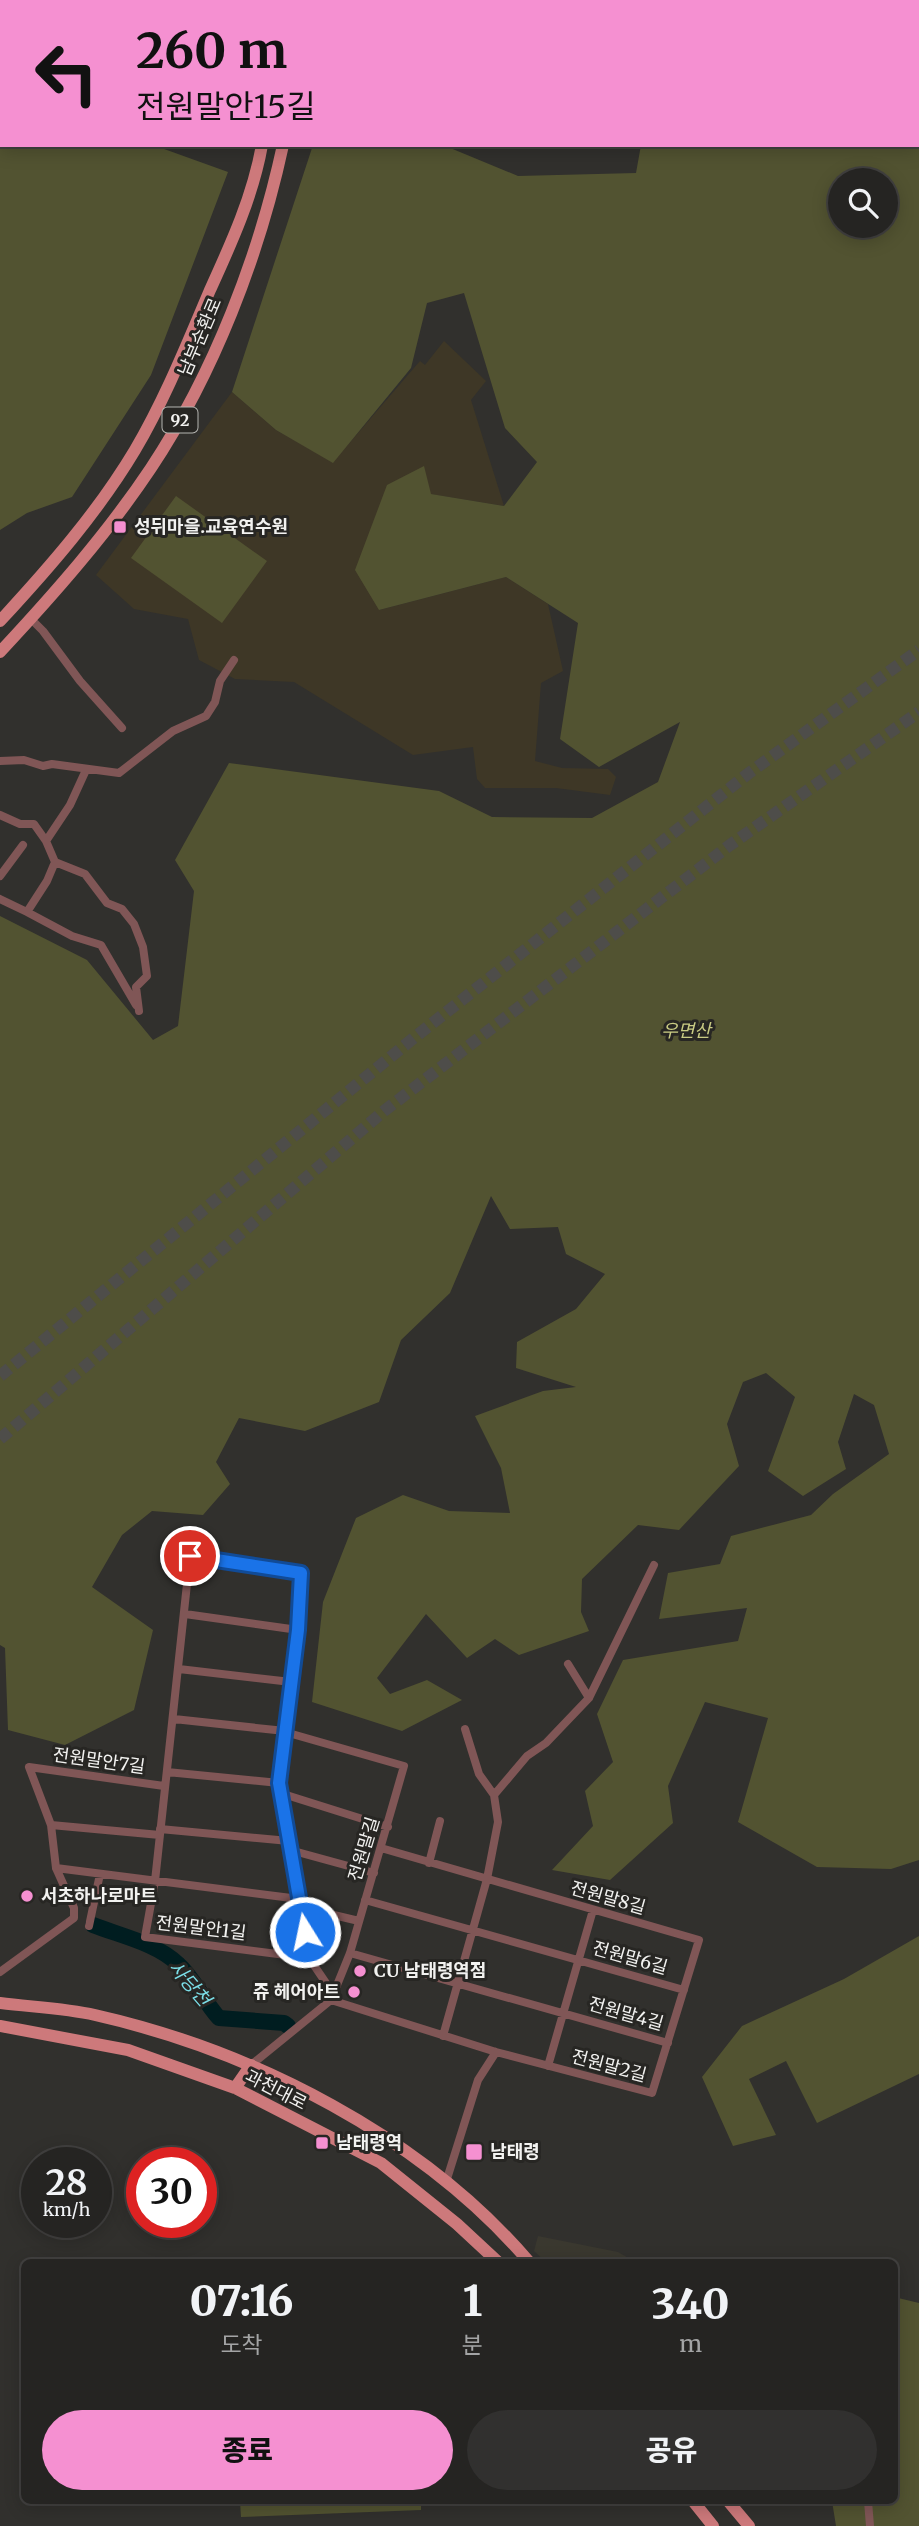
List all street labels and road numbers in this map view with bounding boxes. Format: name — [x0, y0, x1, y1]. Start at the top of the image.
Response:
street label: 남부순환로 — [173, 294, 226, 379]
road number: 92 — [162, 408, 198, 432]
street label: 전원말안7길 — [51, 1743, 147, 1778]
street label: 전원말길 — [343, 1814, 384, 1884]
street label: 전원말8길 — [568, 1876, 648, 1919]
street label: 전원말안1길 — [155, 1911, 248, 1944]
street label: 전원말6길 — [590, 1936, 670, 1979]
street label: 전원말4길 — [586, 1992, 666, 2035]
street label: 전원말2길 — [569, 2044, 649, 2087]
street label: 과천대로 — [241, 2064, 311, 2115]

